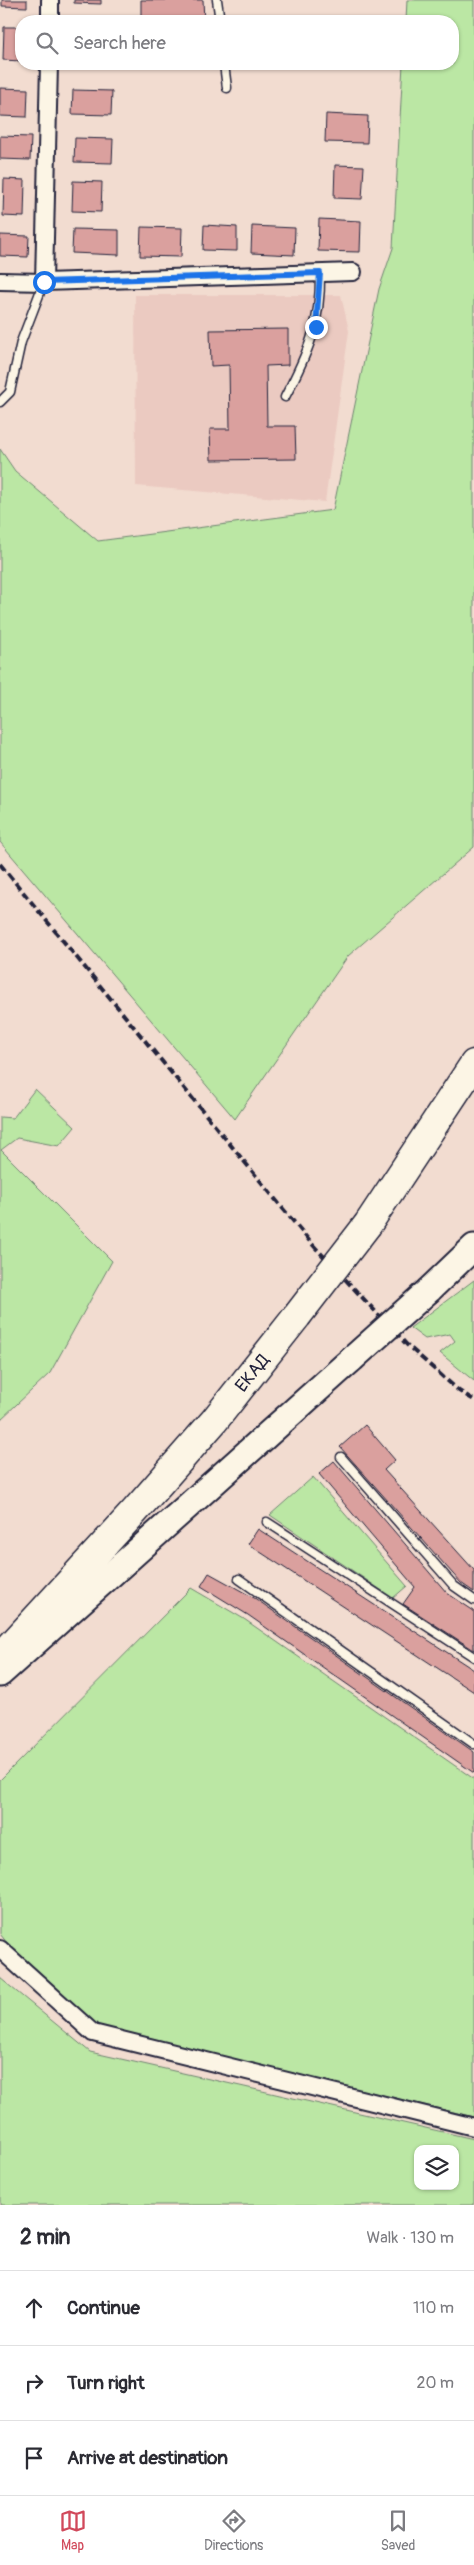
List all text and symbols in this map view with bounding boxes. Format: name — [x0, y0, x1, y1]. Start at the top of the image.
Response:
search box — [15, 15, 459, 70]
icon: search — [33, 29, 61, 57]
text: Search here — [73, 31, 166, 55]
route start — [33, 271, 56, 294]
route end — [305, 316, 328, 339]
street label: ЕКАД — [230, 1350, 275, 1397]
map controls — [414, 2145, 459, 2190]
button: layers — [414, 2145, 459, 2190]
text: 2 min — [20, 2224, 70, 2251]
text: Walk · 130 m — [367, 2228, 454, 2248]
icon: ahead — [20, 2294, 48, 2322]
text: Continue — [67, 2296, 140, 2320]
text: 110 m — [413, 2298, 454, 2318]
icon: right — [20, 2369, 48, 2397]
text: Turn right — [67, 2371, 145, 2395]
text: 20 m — [416, 2373, 454, 2393]
icon: arrive — [20, 2444, 48, 2472]
text: Arrive at destination — [67, 2446, 228, 2470]
tab: Map — [59, 2507, 87, 2554]
tab: Directions — [204, 2507, 263, 2554]
tab: Saved — [381, 2507, 415, 2554]

